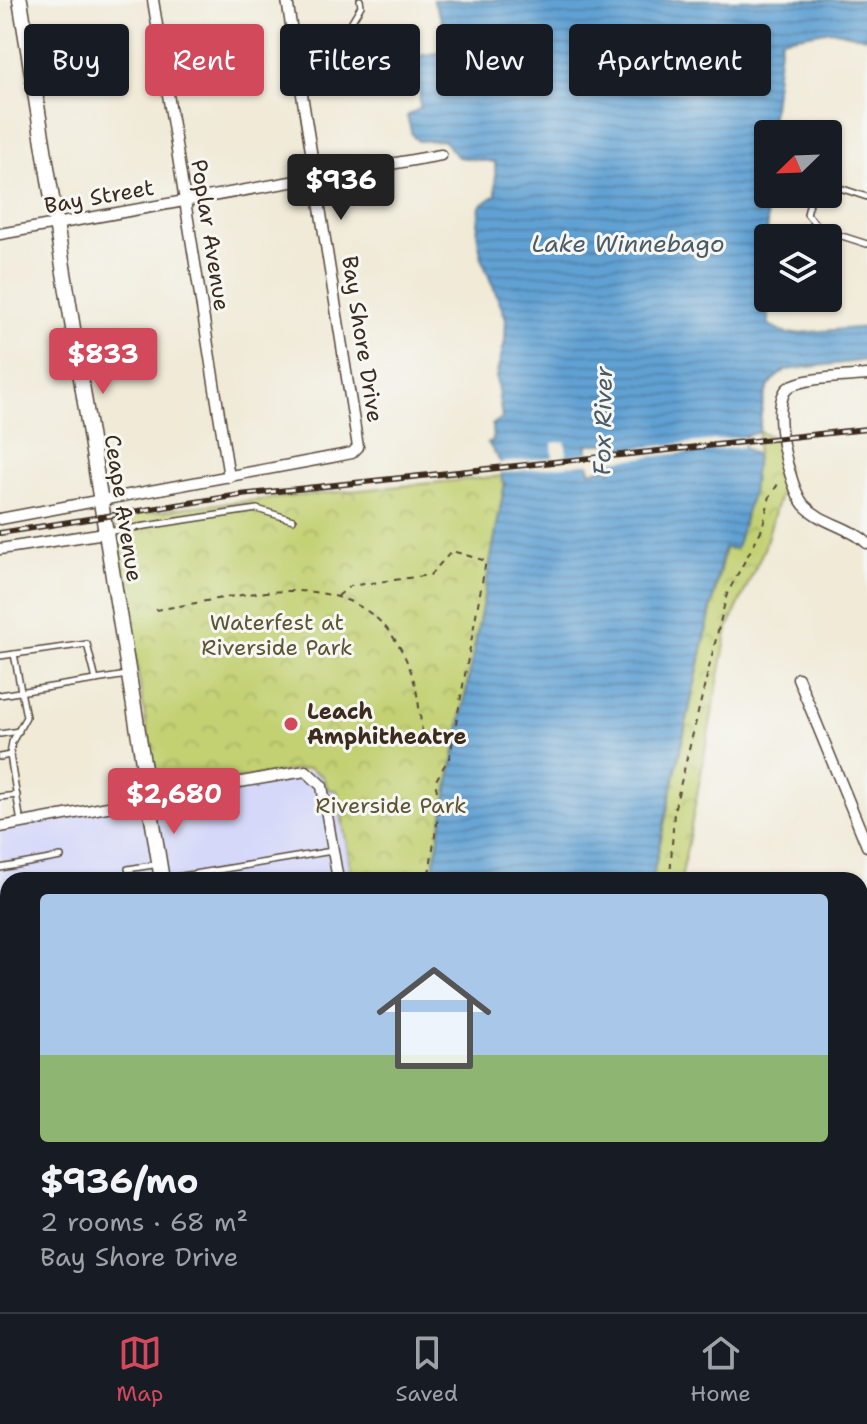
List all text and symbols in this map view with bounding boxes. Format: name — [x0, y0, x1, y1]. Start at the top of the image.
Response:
chip: Buy — [24, 24, 129, 96]
chip: Rent — [145, 24, 264, 96]
chip: Filters — [280, 24, 420, 96]
chip: New — [436, 24, 553, 96]
chip: Apartment — [569, 24, 771, 96]
north arrow — [754, 120, 842, 208]
map controls — [754, 120, 842, 312]
pin: $936 — [294, 154, 388, 222]
street label: Poplar Avenue — [184, 157, 237, 313]
text: $936 — [305, 162, 377, 197]
street label: Bay Street — [42, 173, 156, 220]
button: layers — [754, 224, 842, 312]
water label: Lake Winnebago — [531, 228, 725, 260]
street label: Bay Shore Drive — [335, 254, 390, 424]
pin: $833 — [56, 328, 150, 396]
text: $833 — [67, 336, 139, 371]
water label: Fox River — [586, 365, 620, 476]
street label: Ceape Avenue — [98, 432, 149, 584]
park label: Waterfest at Riverside Park — [201, 608, 353, 662]
place label: Leach Amphitheatre — [307, 697, 467, 751]
marker: Leach Amphitheatre — [282, 715, 300, 733]
pin: $2,680 — [109, 768, 239, 836]
text: $2,680 — [126, 776, 222, 811]
park label: Riverside Park — [315, 791, 467, 820]
icon: home — [362, 946, 506, 1090]
text: $936/mo — [40, 1158, 199, 1204]
text: 2 rooms · 68 m² — [40, 1204, 248, 1239]
text: Bay Shore Drive — [40, 1239, 239, 1274]
tab: Map — [116, 1331, 163, 1408]
tab: Saved — [396, 1331, 458, 1408]
tab: Home — [690, 1331, 751, 1408]

